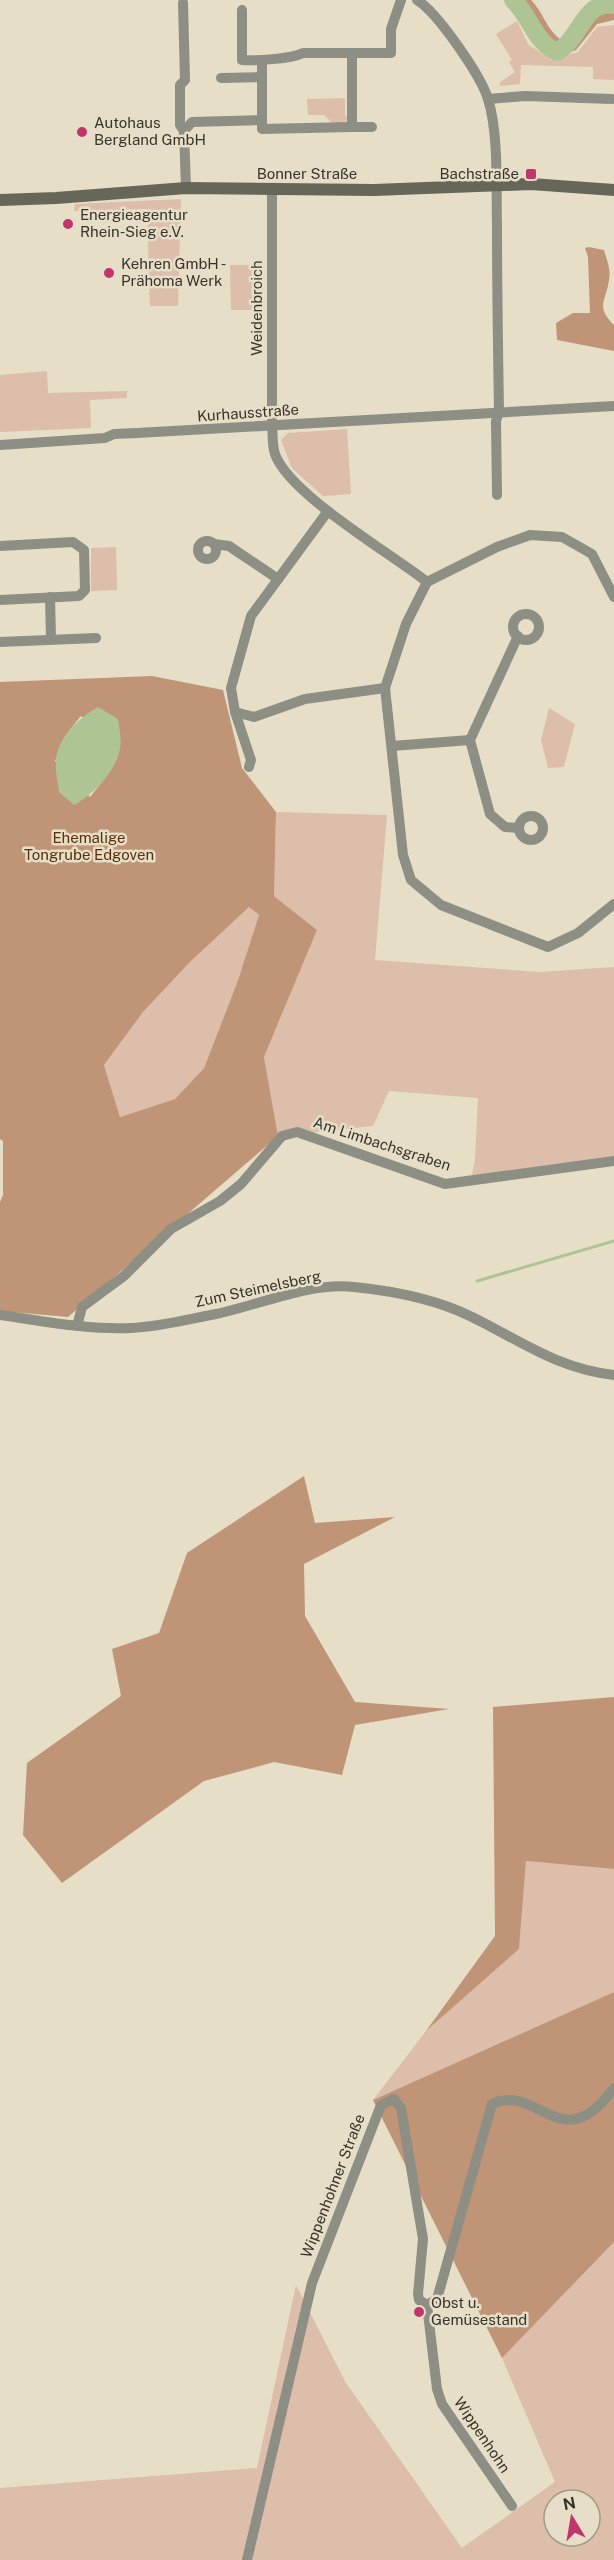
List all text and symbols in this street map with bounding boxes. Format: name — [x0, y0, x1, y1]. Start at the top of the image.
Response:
place label: Autohaus Bergland GmbH — [94, 114, 206, 148]
marker: Autohaus Bergland GmbH — [75, 125, 89, 139]
street label: Bonner Straße — [257, 165, 357, 182]
place label: Bachstraße — [440, 165, 519, 182]
marker: Bachstraße — [524, 167, 538, 181]
place label: Energieagentur Rhein-Sieg e.V. — [80, 206, 188, 240]
marker: Energieagentur Rhein-Sieg e.V. — [61, 217, 75, 231]
place label: Kehren GmbH - Prähoma Werk — [121, 255, 226, 289]
street label: Weidenbroich — [248, 260, 265, 356]
marker: Kehren GmbH - Prähoma Werk — [102, 266, 116, 280]
street label: Kurhausstraße — [196, 400, 299, 425]
park label: Ehemalige Tongrube Edgoven — [24, 829, 154, 863]
street label: Am Limbachsgraben — [311, 1113, 453, 1174]
street label: Zum Steimelsberg — [193, 1267, 322, 1310]
street label: Wippenhohner Straße — [297, 2112, 368, 2260]
place label: Obst u. Gemüsestand — [431, 2294, 527, 2328]
marker: Obst u. Gemüsestand — [412, 2305, 426, 2319]
street label: Wippenhohn — [451, 2394, 514, 2476]
north arrow — [542, 2488, 602, 2548]
text: N — [561, 2493, 577, 2514]

